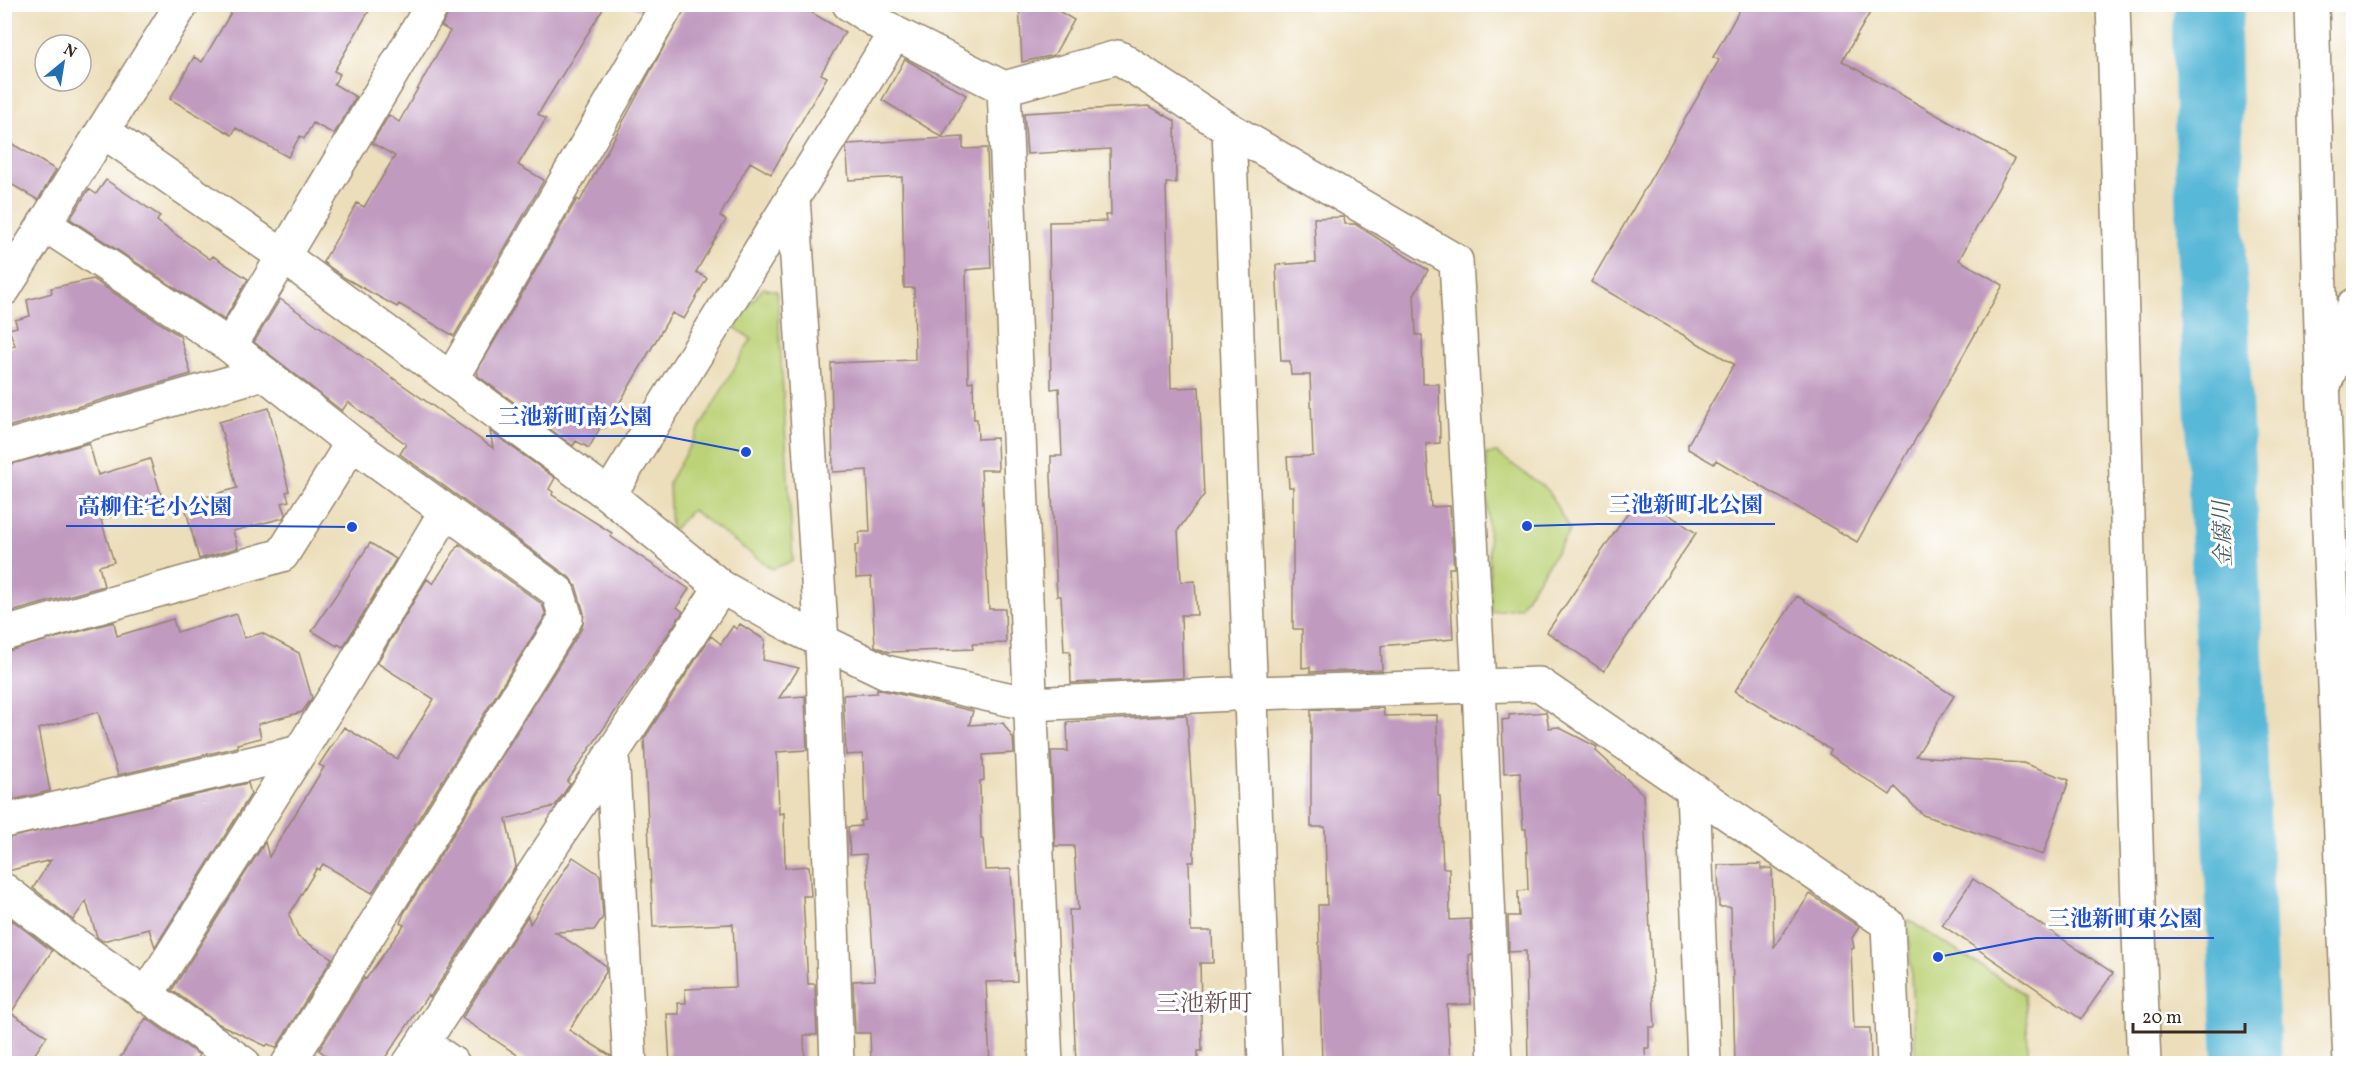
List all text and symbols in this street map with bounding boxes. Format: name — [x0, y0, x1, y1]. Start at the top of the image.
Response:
north arrow — [33, 33, 93, 93]
text: N — [59, 39, 80, 64]
callout: 三池新町南公園 — [486, 396, 664, 436]
text: 三池新町南公園 — [498, 403, 652, 434]
callout: 三池新町北公園 — [1597, 484, 1775, 524]
callout: 高柳住宅小公園 — [66, 486, 244, 526]
text: 三池新町北公園 — [1609, 491, 1763, 522]
text: 高柳住宅小公園 — [78, 493, 232, 524]
water label: 金腐川 — [2207, 498, 2241, 568]
callout: 三池新町東公園 — [2036, 898, 2214, 938]
text: 三池新町東公園 — [2048, 905, 2202, 936]
district label: 三池新町 — [1156, 988, 1252, 1022]
scale bar — [2133, 996, 2246, 1034]
text: 20 m — [2142, 1006, 2182, 1031]

